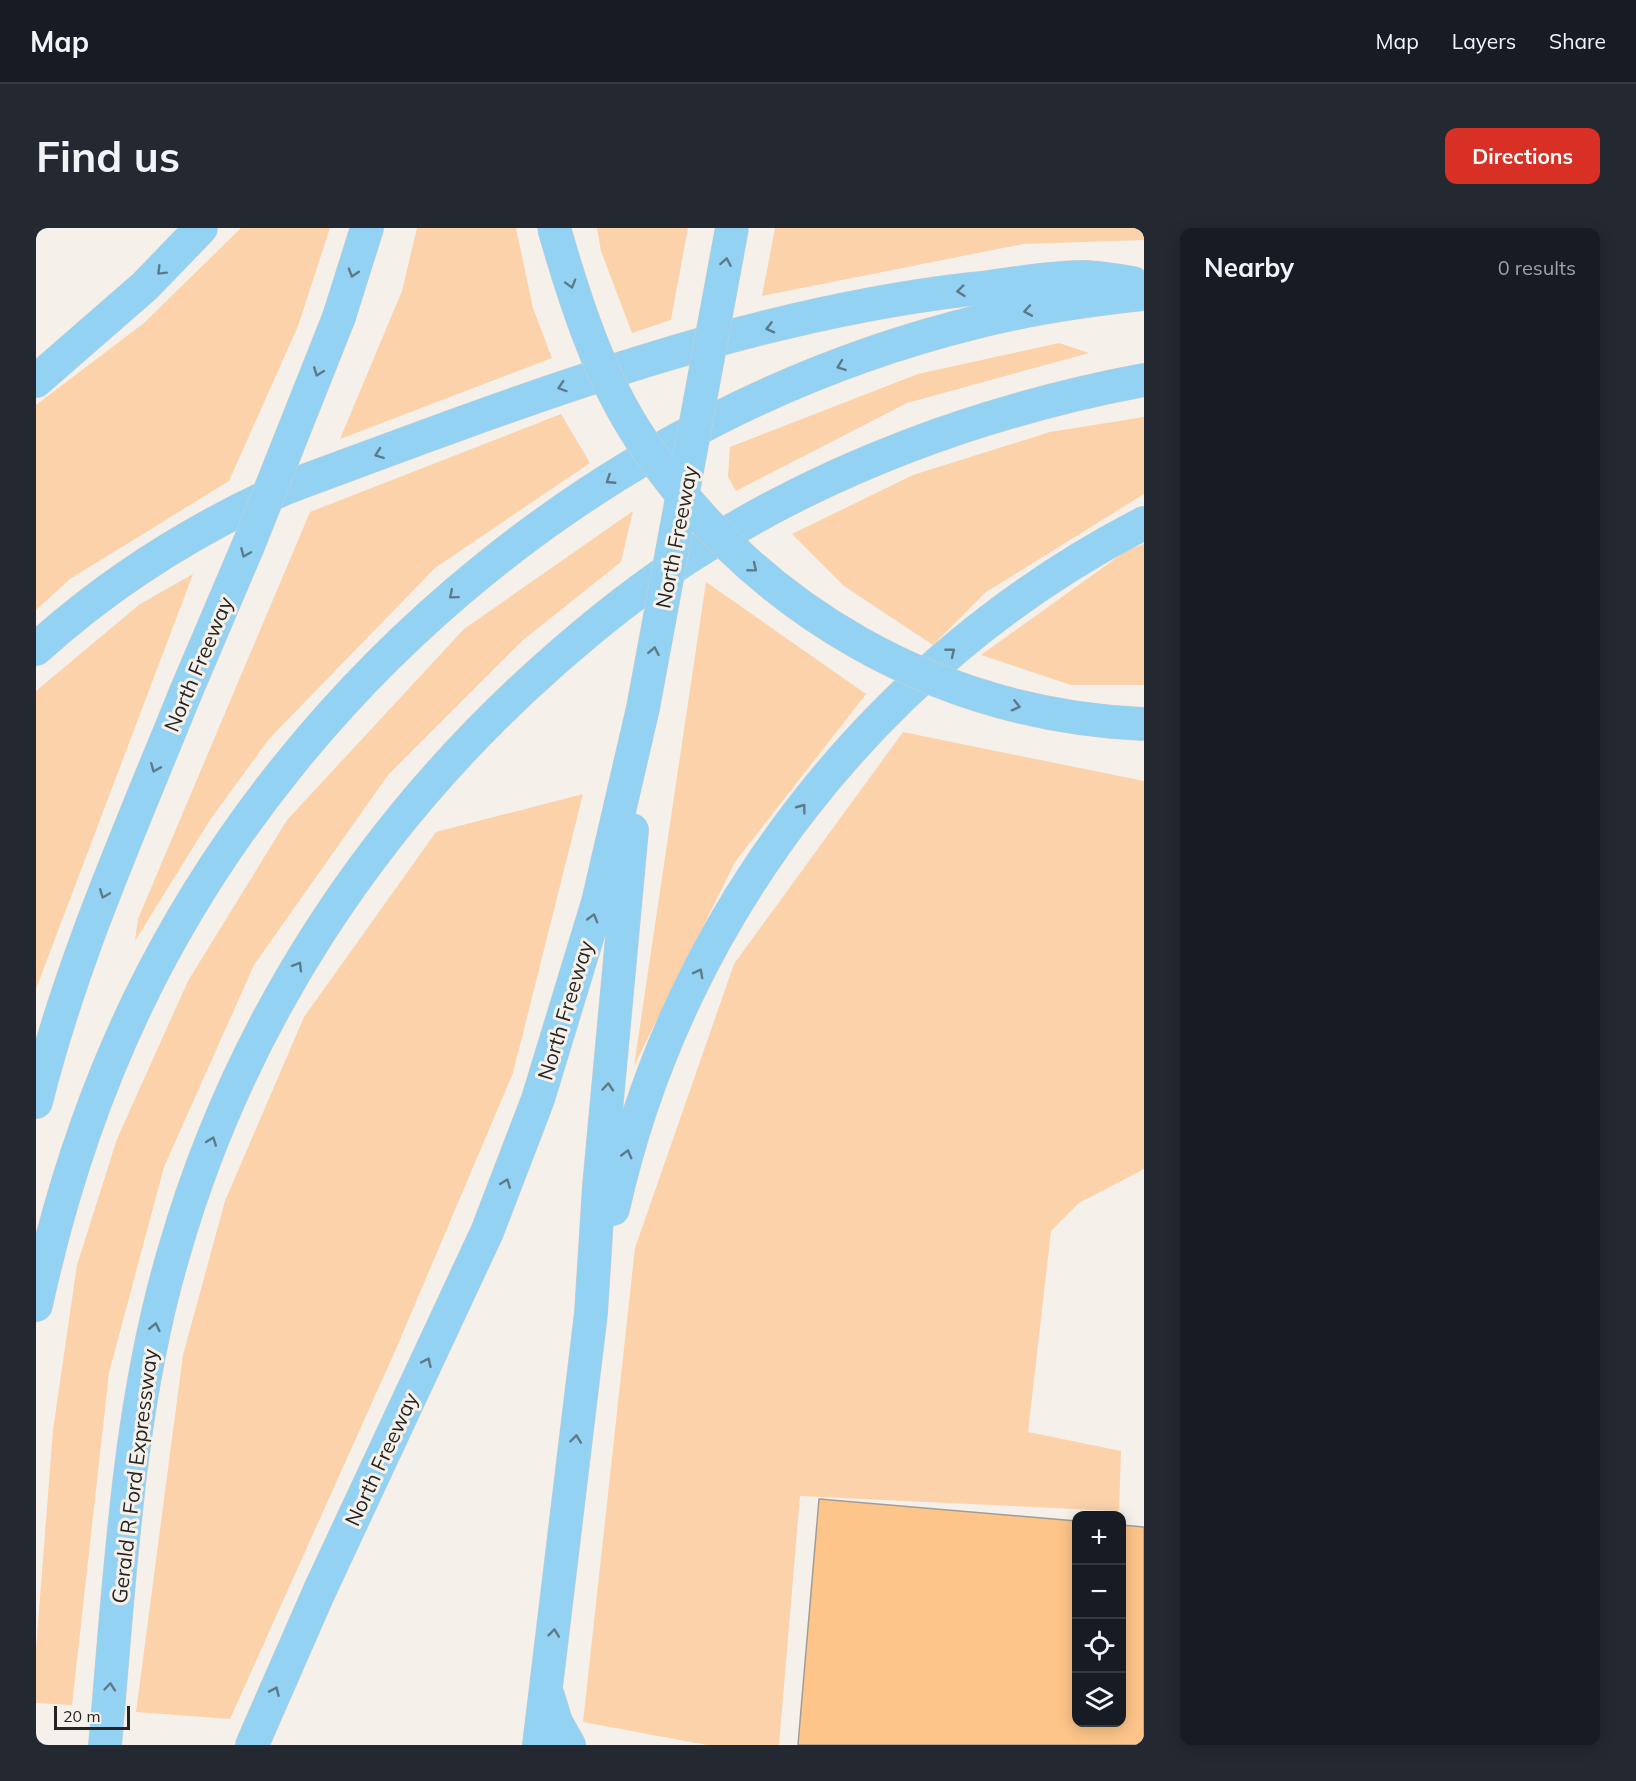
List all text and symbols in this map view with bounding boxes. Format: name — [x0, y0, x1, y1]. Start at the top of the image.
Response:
text: Map — [30, 24, 89, 59]
text: Map — [1376, 28, 1419, 54]
text: Layers — [1452, 28, 1516, 54]
text: Share — [1549, 28, 1606, 54]
button: Directions — [1445, 128, 1600, 184]
text: Find us — [36, 130, 180, 183]
text: Nearby — [1204, 251, 1294, 284]
text: 0 results — [1498, 255, 1576, 280]
one-way arrow — [719, 258, 732, 268]
one-way arrow — [157, 264, 168, 274]
one-way arrow — [348, 267, 360, 277]
one-way arrow — [564, 278, 576, 289]
one-way arrow — [956, 284, 965, 296]
one-way arrow — [1023, 304, 1033, 317]
one-way arrow — [765, 321, 775, 334]
one-way arrow — [836, 359, 847, 371]
one-way arrow — [313, 365, 325, 376]
one-way arrow — [557, 380, 568, 393]
one-way arrow — [374, 446, 384, 459]
street label: North Freeway — [649, 464, 703, 610]
one-way arrow — [606, 473, 617, 484]
one-way arrow — [240, 546, 252, 557]
one-way arrow — [746, 560, 757, 571]
one-way arrow — [449, 588, 460, 599]
street label: North Freeway — [158, 592, 238, 736]
one-way arrow — [647, 646, 660, 656]
one-way arrow — [944, 648, 955, 659]
one-way arrow — [1011, 699, 1021, 712]
one-way arrow — [150, 762, 162, 773]
one-way arrow — [794, 803, 805, 814]
one-way arrow — [99, 888, 111, 899]
one-way arrow — [586, 914, 598, 924]
street label: North Freeway — [531, 937, 599, 1083]
one-way arrow — [290, 962, 302, 972]
one-way arrow — [692, 969, 703, 979]
one-way arrow — [601, 1083, 614, 1092]
one-way arrow — [205, 1136, 217, 1147]
one-way arrow — [620, 1149, 633, 1159]
one-way arrow — [498, 1179, 511, 1189]
one-way arrow — [147, 1322, 160, 1332]
street label: Gerald R Ford Expressway — [105, 1347, 163, 1605]
one-way arrow — [419, 1357, 431, 1368]
street label: North Freeway — [339, 1388, 423, 1530]
one-way arrow — [569, 1435, 582, 1444]
map controls — [1072, 1511, 1126, 1727]
button: + — [1072, 1511, 1126, 1565]
button: − — [1072, 1565, 1126, 1619]
button: locate — [1072, 1619, 1126, 1673]
one-way arrow — [547, 1628, 560, 1637]
button: layers — [1072, 1673, 1126, 1727]
one-way arrow — [103, 1682, 116, 1691]
one-way arrow — [268, 1687, 280, 1698]
scale bar — [54, 1703, 130, 1730]
text: 20 m — [63, 1706, 100, 1726]

